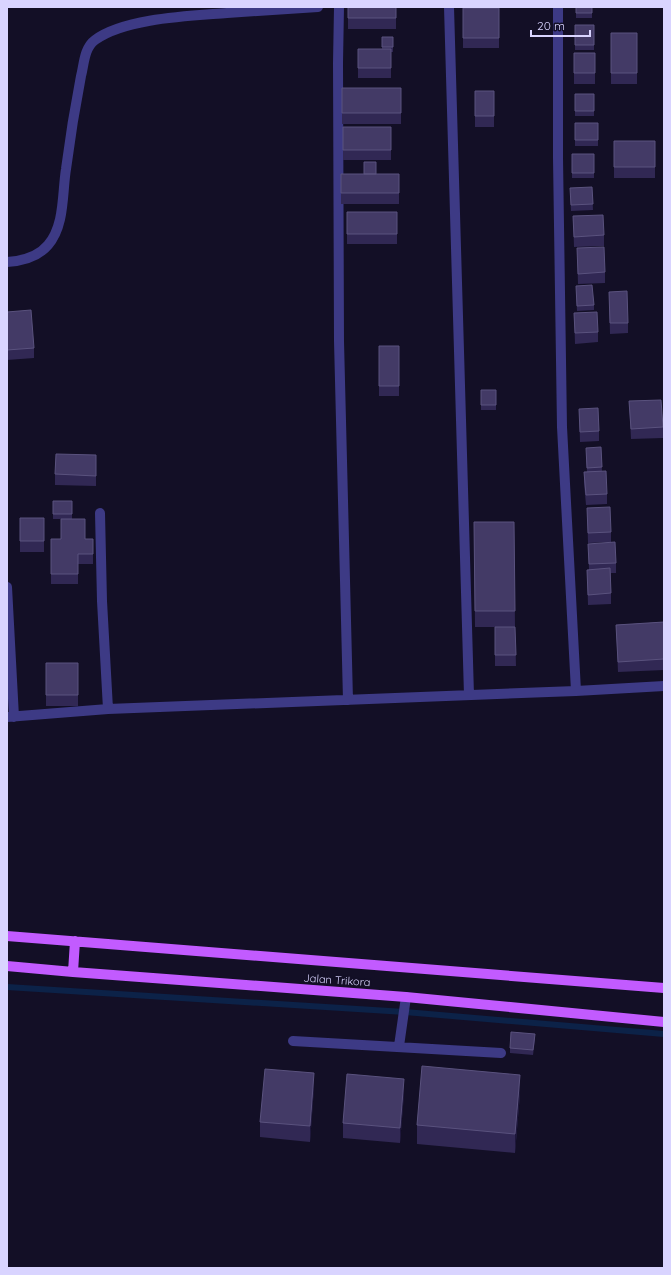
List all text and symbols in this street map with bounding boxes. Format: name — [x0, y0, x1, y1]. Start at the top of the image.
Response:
scale bar — [531, 12, 590, 38]
text: 20 m — [537, 18, 565, 33]
street label: Jalan Trikora — [303, 971, 371, 989]

